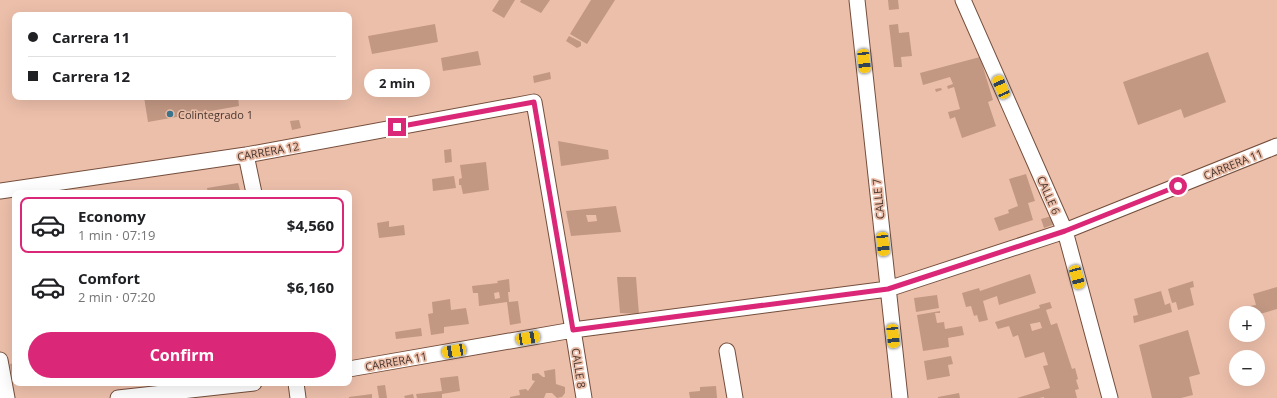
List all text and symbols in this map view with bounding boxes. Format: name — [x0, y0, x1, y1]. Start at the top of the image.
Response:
text: Carrera 11 — [52, 27, 130, 47]
car — [857, 48, 871, 74]
text: Carrera 12 — [52, 66, 130, 86]
callout: 2 min — [364, 69, 430, 97]
text: 2 min — [379, 74, 415, 92]
car — [991, 74, 1011, 100]
place label: Colintegrado 1 — [178, 107, 253, 122]
marker: Colintegrado 1 — [165, 109, 175, 119]
route end — [388, 118, 406, 136]
street label: CARRERA 12 — [236, 138, 300, 164]
street label: CARRERA 11 — [1201, 145, 1265, 183]
street label: CALLE 6 — [1034, 173, 1064, 217]
route start — [1169, 177, 1187, 195]
street label: CALLE 7 — [868, 178, 888, 220]
text: Economy — [78, 206, 146, 226]
icon: car — [30, 207, 66, 243]
text: $4,560 — [287, 215, 334, 235]
text: 1 min · 07:19 — [78, 226, 155, 244]
car — [876, 231, 890, 257]
car — [1068, 264, 1086, 290]
text: Comfort — [78, 268, 140, 288]
icon: car — [30, 269, 66, 305]
text: $6,160 — [287, 277, 334, 297]
text: 2 min · 07:20 — [78, 288, 155, 306]
map controls — [1229, 306, 1265, 386]
button: + — [1229, 306, 1265, 342]
car — [886, 323, 900, 349]
car — [515, 330, 541, 346]
button: Confirm — [28, 332, 336, 378]
car — [441, 343, 467, 359]
street label: CALLE 8 — [568, 347, 590, 389]
street label: CARRERA 11 — [364, 348, 428, 374]
button: − — [1229, 350, 1265, 386]

